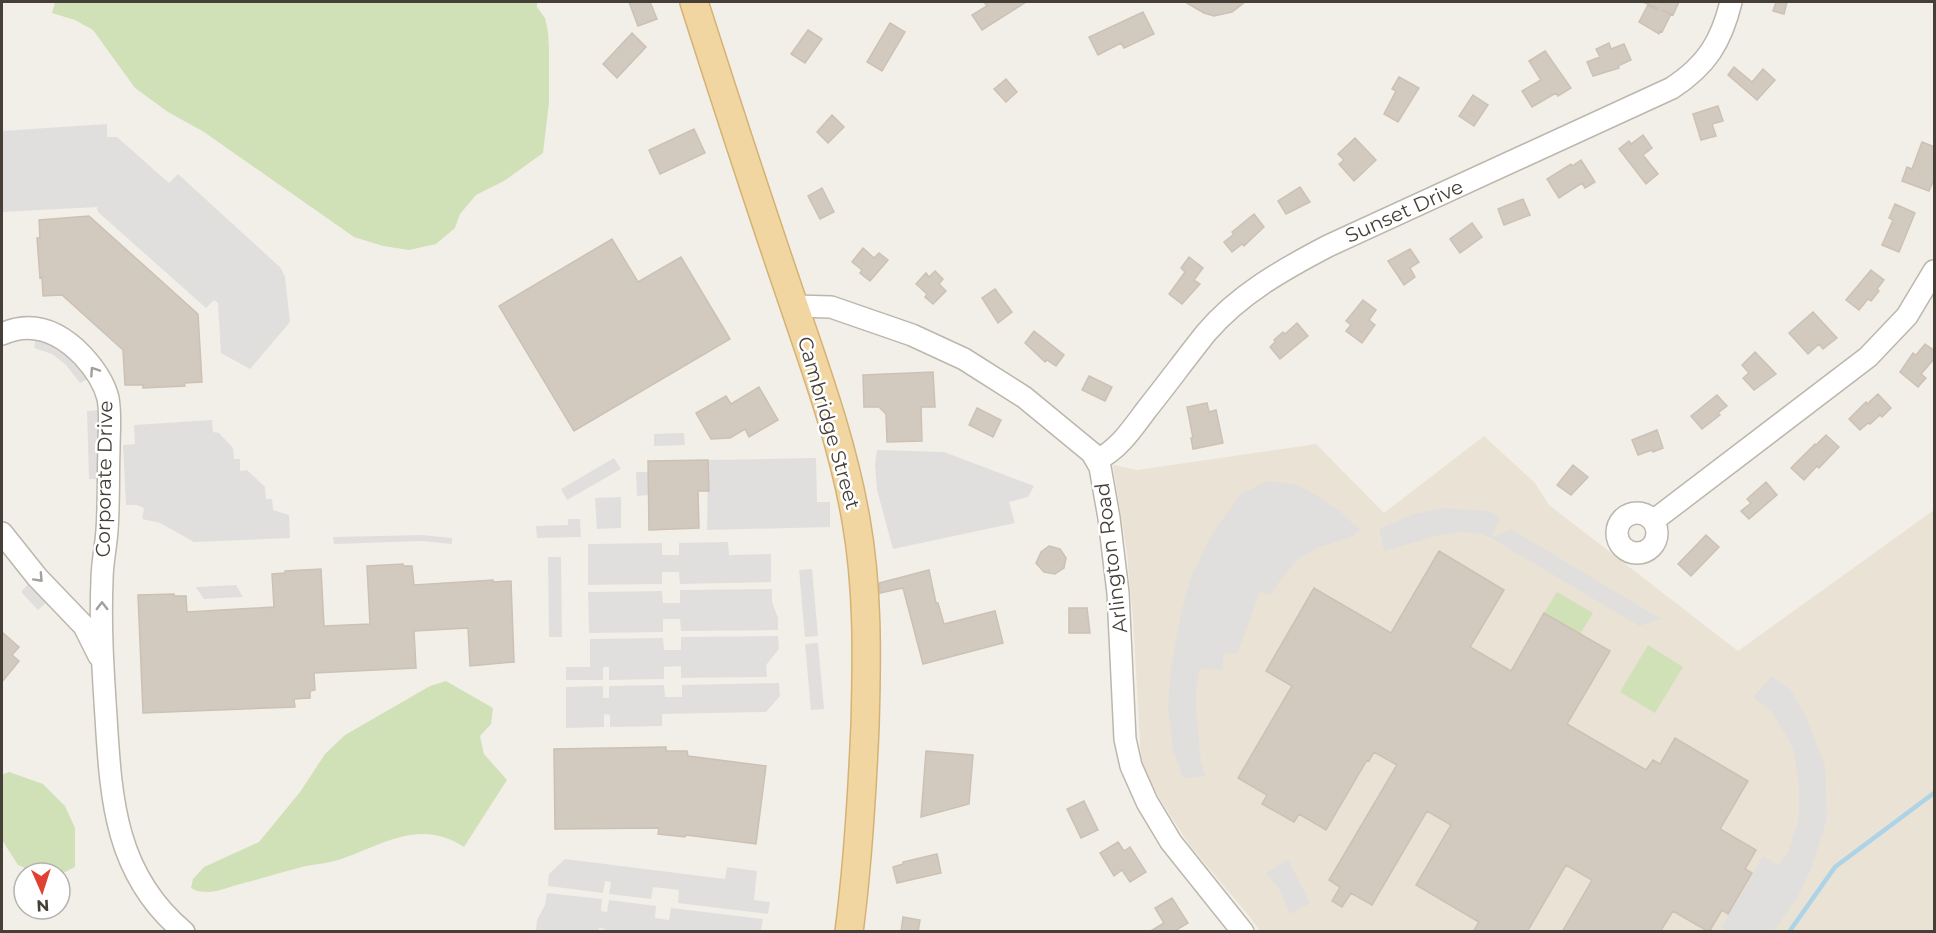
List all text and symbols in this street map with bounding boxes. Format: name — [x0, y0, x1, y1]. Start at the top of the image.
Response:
street label: Sunset Drive — [1341, 174, 1467, 248]
street label: Cambridge Street — [793, 334, 865, 512]
one-way arrow — [91, 366, 102, 377]
street label: Corporate Drive — [91, 400, 117, 558]
street label: Arlington Road — [1090, 481, 1132, 635]
one-way arrow — [32, 571, 43, 582]
one-way arrow — [96, 601, 108, 610]
north arrow — [12, 861, 72, 921]
text: N — [36, 896, 50, 915]

